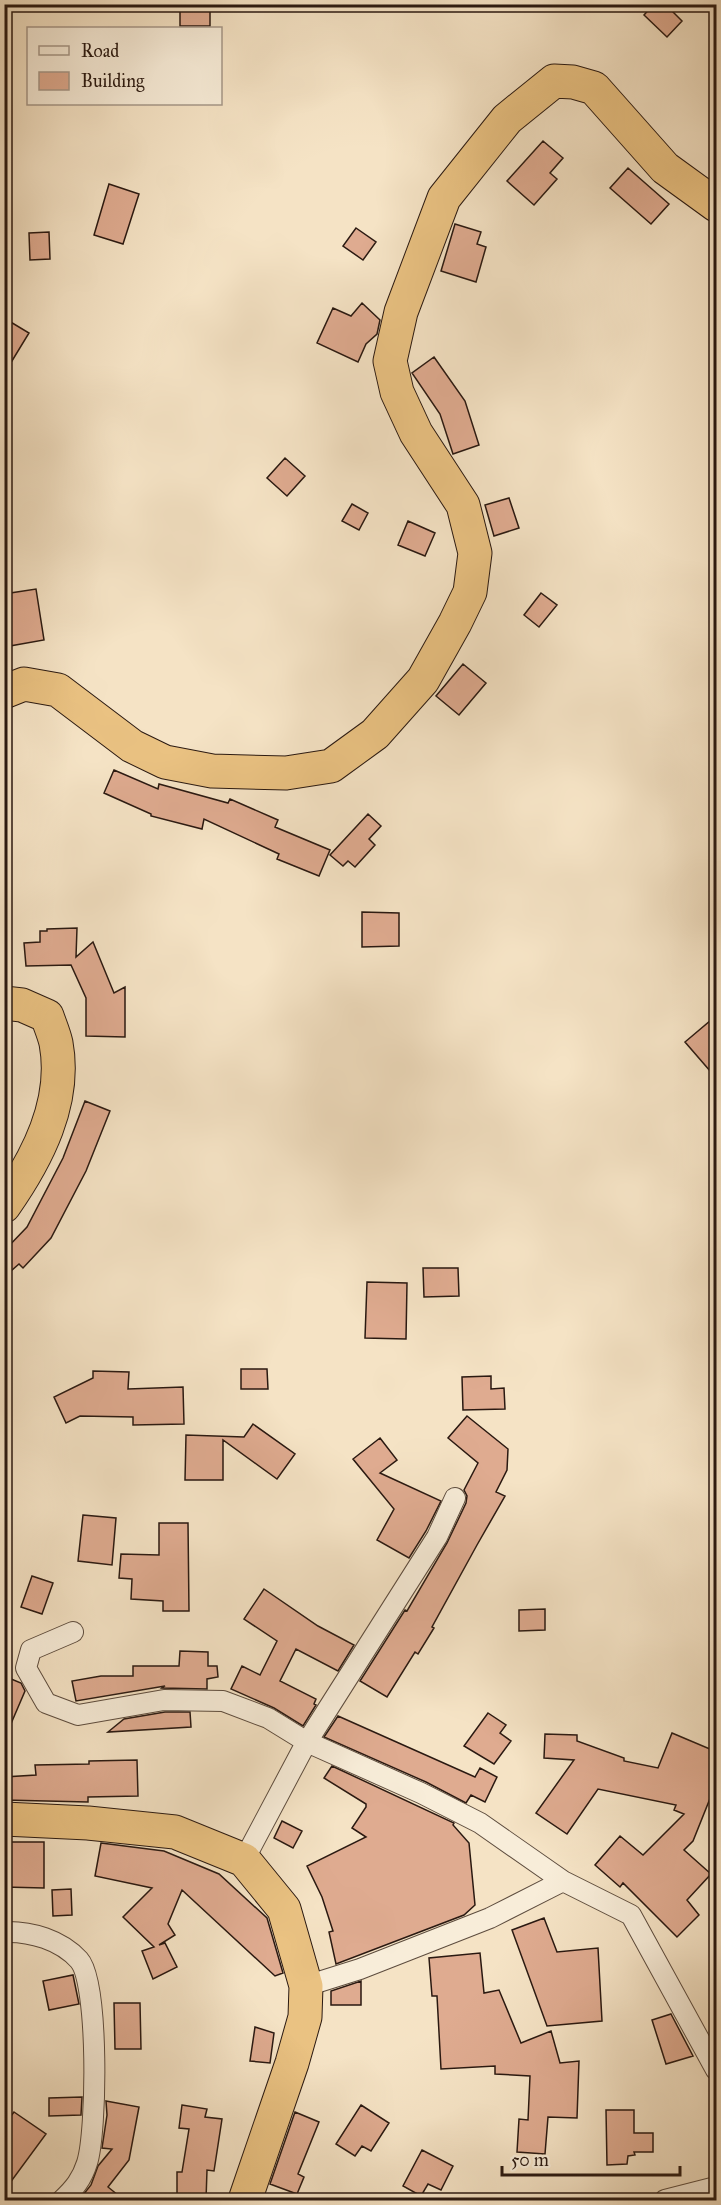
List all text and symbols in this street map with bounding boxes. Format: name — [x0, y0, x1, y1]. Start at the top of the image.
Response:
legend — [27, 27, 222, 105]
text: Road — [81, 40, 119, 62]
text: Building — [81, 70, 145, 93]
scale bar — [502, 2139, 680, 2177]
text: 50 m — [511, 2149, 549, 2171]

